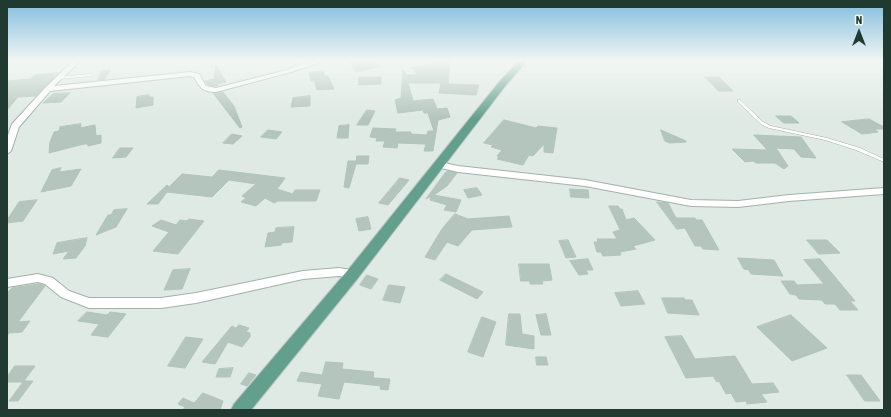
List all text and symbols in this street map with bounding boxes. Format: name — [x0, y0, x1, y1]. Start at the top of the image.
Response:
north arrow — [839, 12, 879, 52]
text: N — [856, 14, 862, 26]

